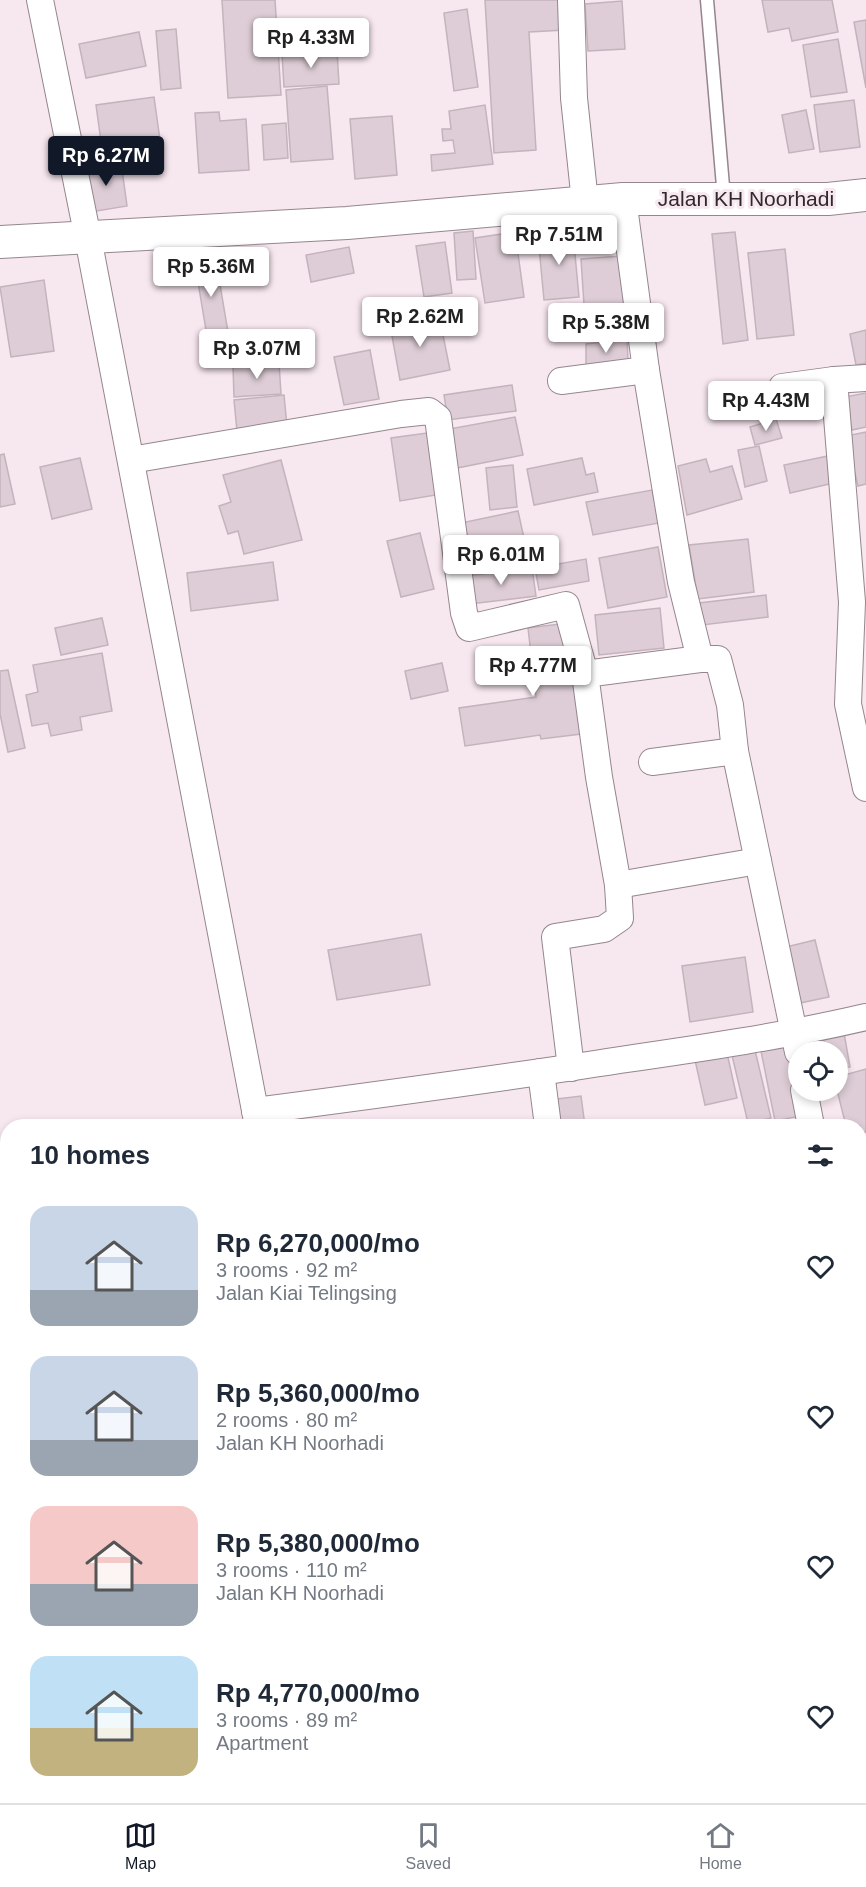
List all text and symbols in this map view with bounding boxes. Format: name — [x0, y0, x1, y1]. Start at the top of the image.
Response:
pin: Rp 4.33M — [249, 18, 373, 69]
text: Rp 4.33M — [267, 26, 355, 48]
pin: Rp 6.27M — [44, 136, 168, 187]
text: Rp 6.27M — [62, 144, 150, 166]
street label: Jalan KH Noorhadi — [658, 187, 834, 210]
pin: Rp 7.51M — [497, 215, 621, 266]
text: Rp 7.51M — [515, 223, 603, 245]
pin: Rp 5.36M — [149, 247, 273, 298]
text: Rp 5.36M — [167, 255, 255, 277]
pin: Rp 2.62M — [358, 297, 482, 348]
pin: Rp 5.38M — [544, 303, 668, 354]
text: Rp 2.62M — [376, 305, 464, 327]
text: Rp 5.38M — [562, 311, 650, 333]
pin: Rp 3.07M — [195, 329, 319, 380]
text: Rp 3.07M — [213, 337, 301, 359]
pin: Rp 4.43M — [704, 381, 828, 432]
text: Rp 4.43M — [722, 389, 810, 411]
pin: Rp 6.01M — [439, 535, 563, 586]
text: Rp 6.01M — [457, 543, 545, 565]
pin: Rp 4.77M — [471, 646, 595, 697]
text: Rp 4.77M — [489, 654, 577, 676]
map controls — [788, 1041, 848, 1101]
button: locate — [788, 1041, 848, 1101]
icon: filters — [804, 1139, 837, 1172]
text: 10 homes — [30, 1140, 150, 1170]
text: Rp 6,270,000/mo — [216, 1228, 420, 1258]
icon: home — [78, 1230, 150, 1302]
icon: heart — [804, 1250, 837, 1283]
text: 3 rooms · 92 m² — [216, 1259, 357, 1281]
text: Jalan Kiai Telingsing — [216, 1282, 397, 1304]
text: Rp 5,360,000/mo — [216, 1378, 420, 1408]
icon: home — [78, 1380, 150, 1452]
icon: heart — [804, 1400, 837, 1433]
text: 2 rooms · 80 m² — [216, 1409, 357, 1431]
text: Jalan KH Noorhadi — [216, 1432, 384, 1454]
text: Rp 5,380,000/mo — [216, 1528, 420, 1558]
icon: home — [78, 1530, 150, 1602]
icon: heart — [804, 1550, 837, 1583]
text: 3 rooms · 110 m² — [216, 1559, 367, 1581]
text: Jalan KH Noorhadi — [216, 1582, 384, 1604]
text: Rp 4,770,000/mo — [216, 1678, 420, 1708]
icon: home — [78, 1680, 150, 1752]
icon: heart — [804, 1700, 837, 1733]
text: 3 rooms · 89 m² — [216, 1709, 357, 1731]
text: Apartment — [216, 1732, 308, 1754]
tab: Map — [124, 1819, 157, 1873]
tab: Saved — [405, 1819, 451, 1873]
tab: Home — [699, 1819, 742, 1873]

